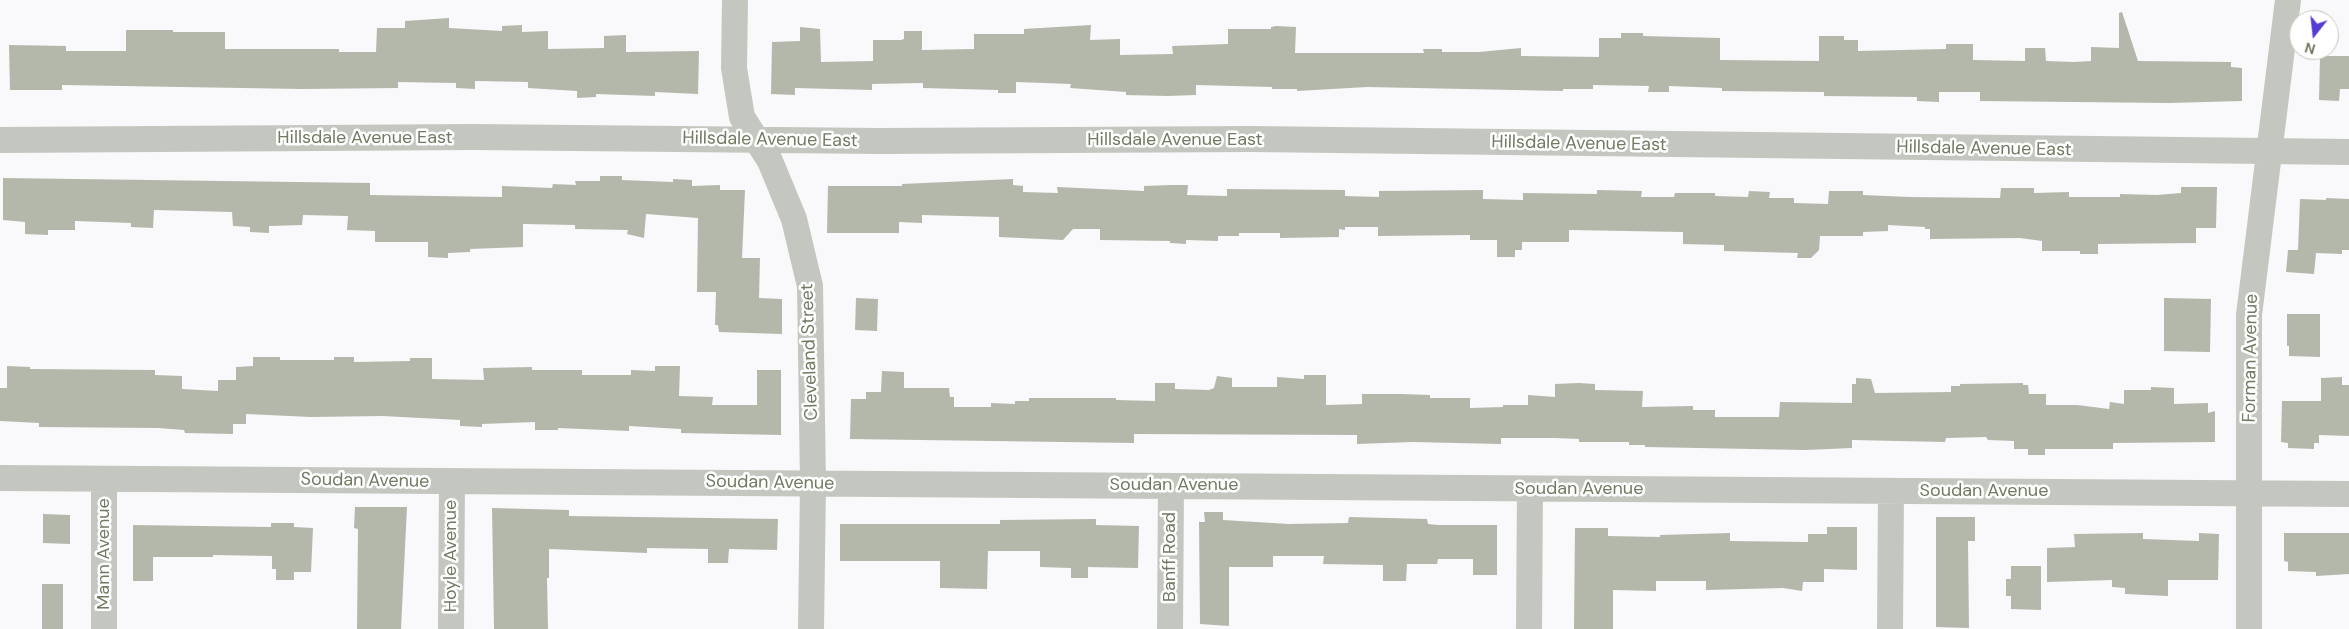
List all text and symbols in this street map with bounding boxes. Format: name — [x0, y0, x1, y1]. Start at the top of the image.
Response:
north arrow — [2289, 10, 2339, 60]
text: N — [2303, 38, 2318, 59]
street label: Hillsdale Avenue East — [277, 127, 453, 149]
street label: Hillsdale Avenue East — [682, 128, 858, 152]
street label: Hillsdale Avenue East — [1087, 129, 1263, 151]
street label: Hillsdale Avenue East — [1491, 132, 1667, 156]
street label: Hillsdale Avenue East — [1896, 137, 2072, 161]
street label: Cleveland Street — [797, 283, 823, 421]
street label: Forman Avenue — [2239, 293, 2263, 423]
street label: Soudan Avenue — [300, 469, 430, 493]
street label: Soudan Avenue — [705, 471, 835, 495]
street label: Soudan Avenue — [1110, 474, 1238, 496]
street label: Soudan Avenue — [1515, 478, 1643, 500]
street label: Soudan Avenue — [1920, 480, 2048, 502]
street label: Mann Avenue — [93, 498, 115, 610]
street label: Hoyle Avenue — [440, 500, 462, 612]
street label: Banff Road — [1159, 512, 1181, 602]

